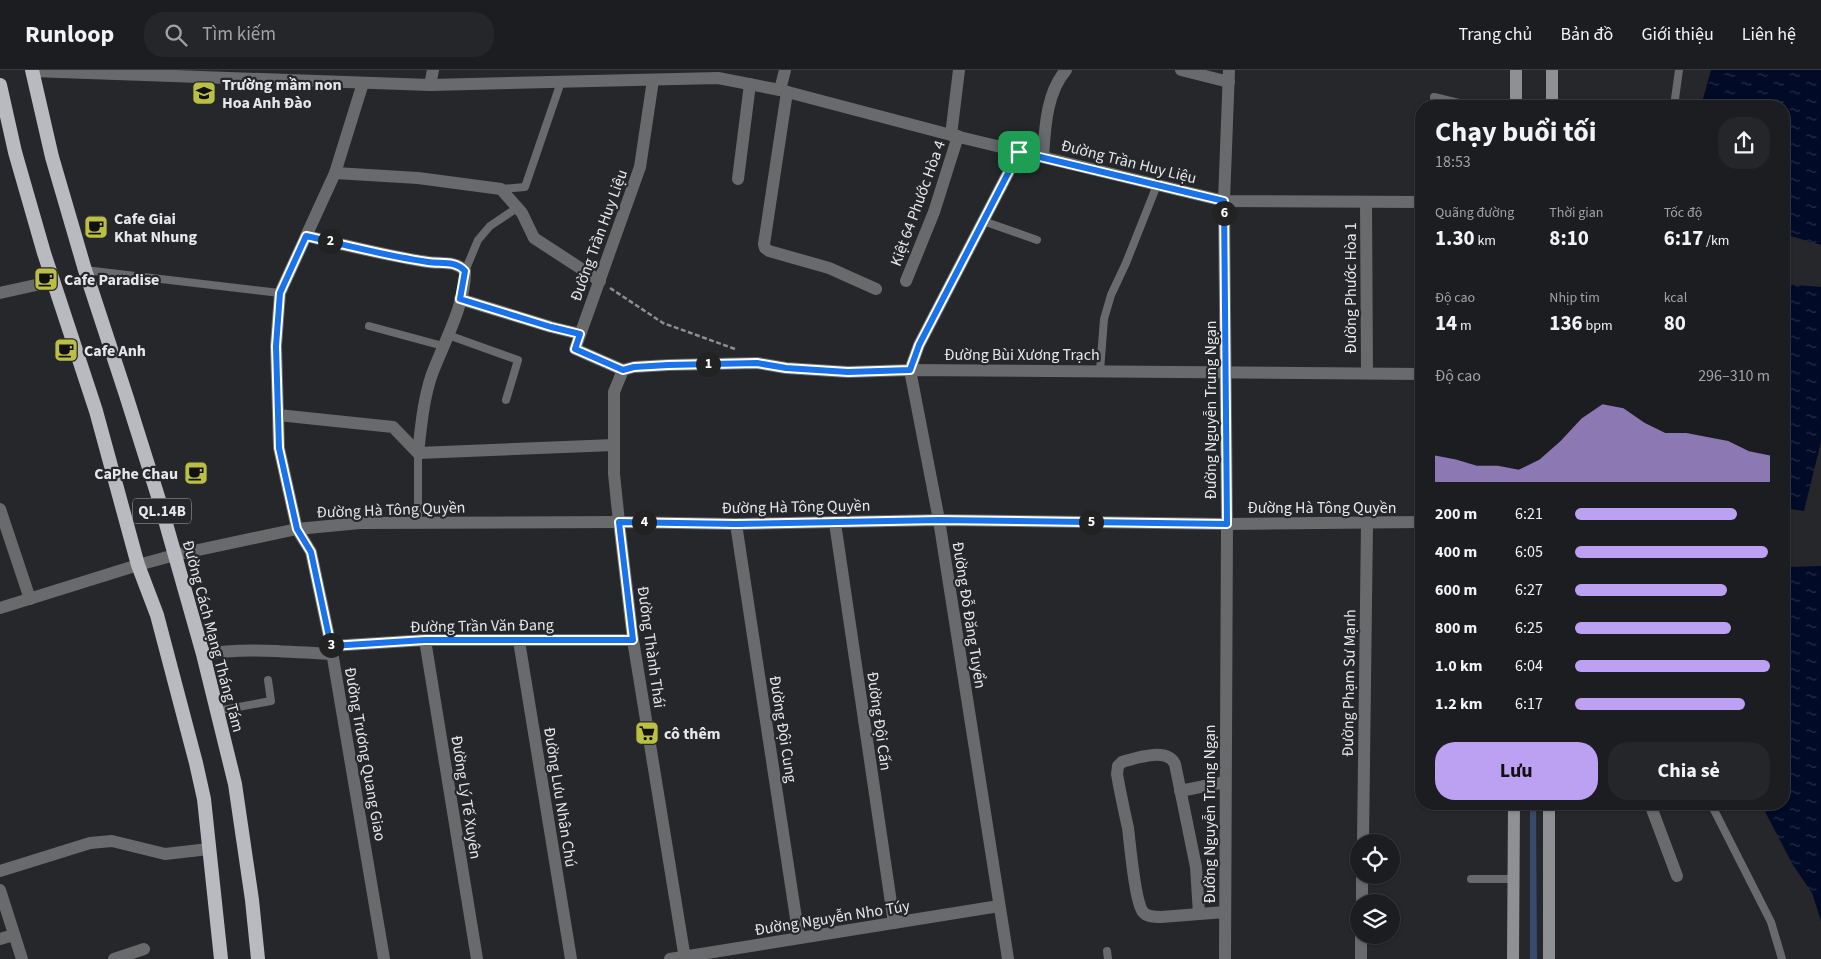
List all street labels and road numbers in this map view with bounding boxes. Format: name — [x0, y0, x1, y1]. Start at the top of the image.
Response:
street label: Đường Trần Huy Liệu — [1059, 135, 1199, 189]
street label: Kiệt 64 Phước Hòa 4 — [885, 137, 951, 269]
street label: Đường Trần Huy Liệu — [565, 166, 633, 304]
street label: Đường Phước Hòa 1 — [1340, 222, 1362, 354]
street label: Đường Nguyễn Trung Ngạn — [1200, 320, 1222, 500]
street label: Đường Bùi Xương Trạch — [944, 344, 1100, 366]
street label: Đường Hà Tông Quyền — [721, 495, 871, 519]
street label: Đường Hà Tông Quyền — [316, 496, 466, 524]
street label: Đường Hà Tông Quyền — [1248, 497, 1396, 519]
road number: QL.14B — [133, 498, 191, 524]
street label: Đường Cách Mạng Tháng Tám — [177, 538, 249, 735]
street label: Đường Đỗ Đăng Tuyển — [947, 540, 991, 690]
street label: Đường Thành Thái — [632, 585, 670, 709]
street label: Đường Phạm Sư Mạnh — [1337, 609, 1361, 757]
street label: Đường Trần Văn Đang — [410, 614, 554, 638]
street label: Đường Trương Quang Giao — [339, 665, 391, 843]
street label: Đường Đội Cấn — [861, 670, 897, 772]
street label: Đường Đội Cung — [764, 674, 802, 784]
street label: Đường Nguyễn Trung Ngạn — [1199, 724, 1221, 904]
street label: Đường Lưu Nhân Chú — [538, 726, 582, 869]
street label: Đường Lý Tế Xuyên — [445, 734, 487, 861]
street label: Đường Nguyễn Nho Túy — [753, 895, 912, 941]

